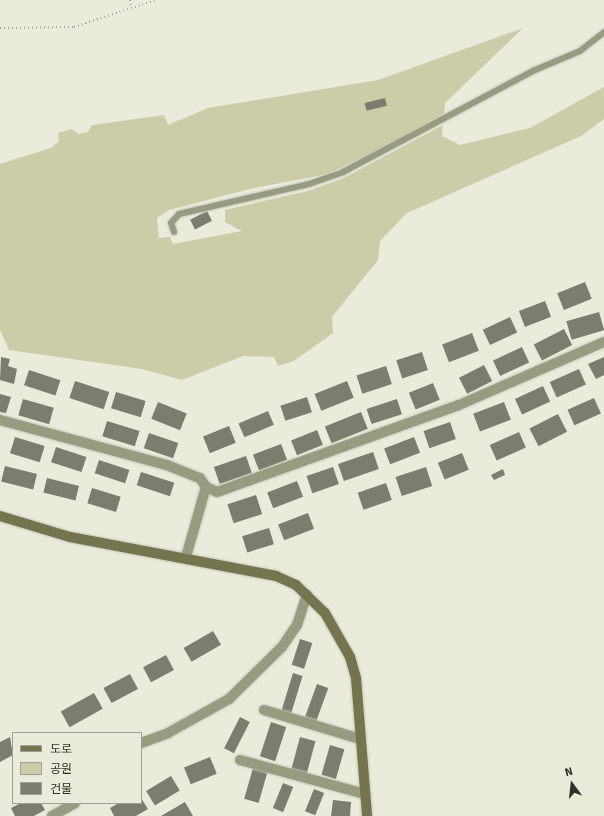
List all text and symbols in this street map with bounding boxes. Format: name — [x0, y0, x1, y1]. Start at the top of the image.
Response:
legend — [12, 732, 142, 804]
text: 도로 — [50, 742, 72, 757]
text: 공원 — [50, 762, 72, 777]
north arrow — [552, 764, 592, 804]
text: N — [563, 765, 574, 779]
text: 건물 — [50, 782, 72, 797]

